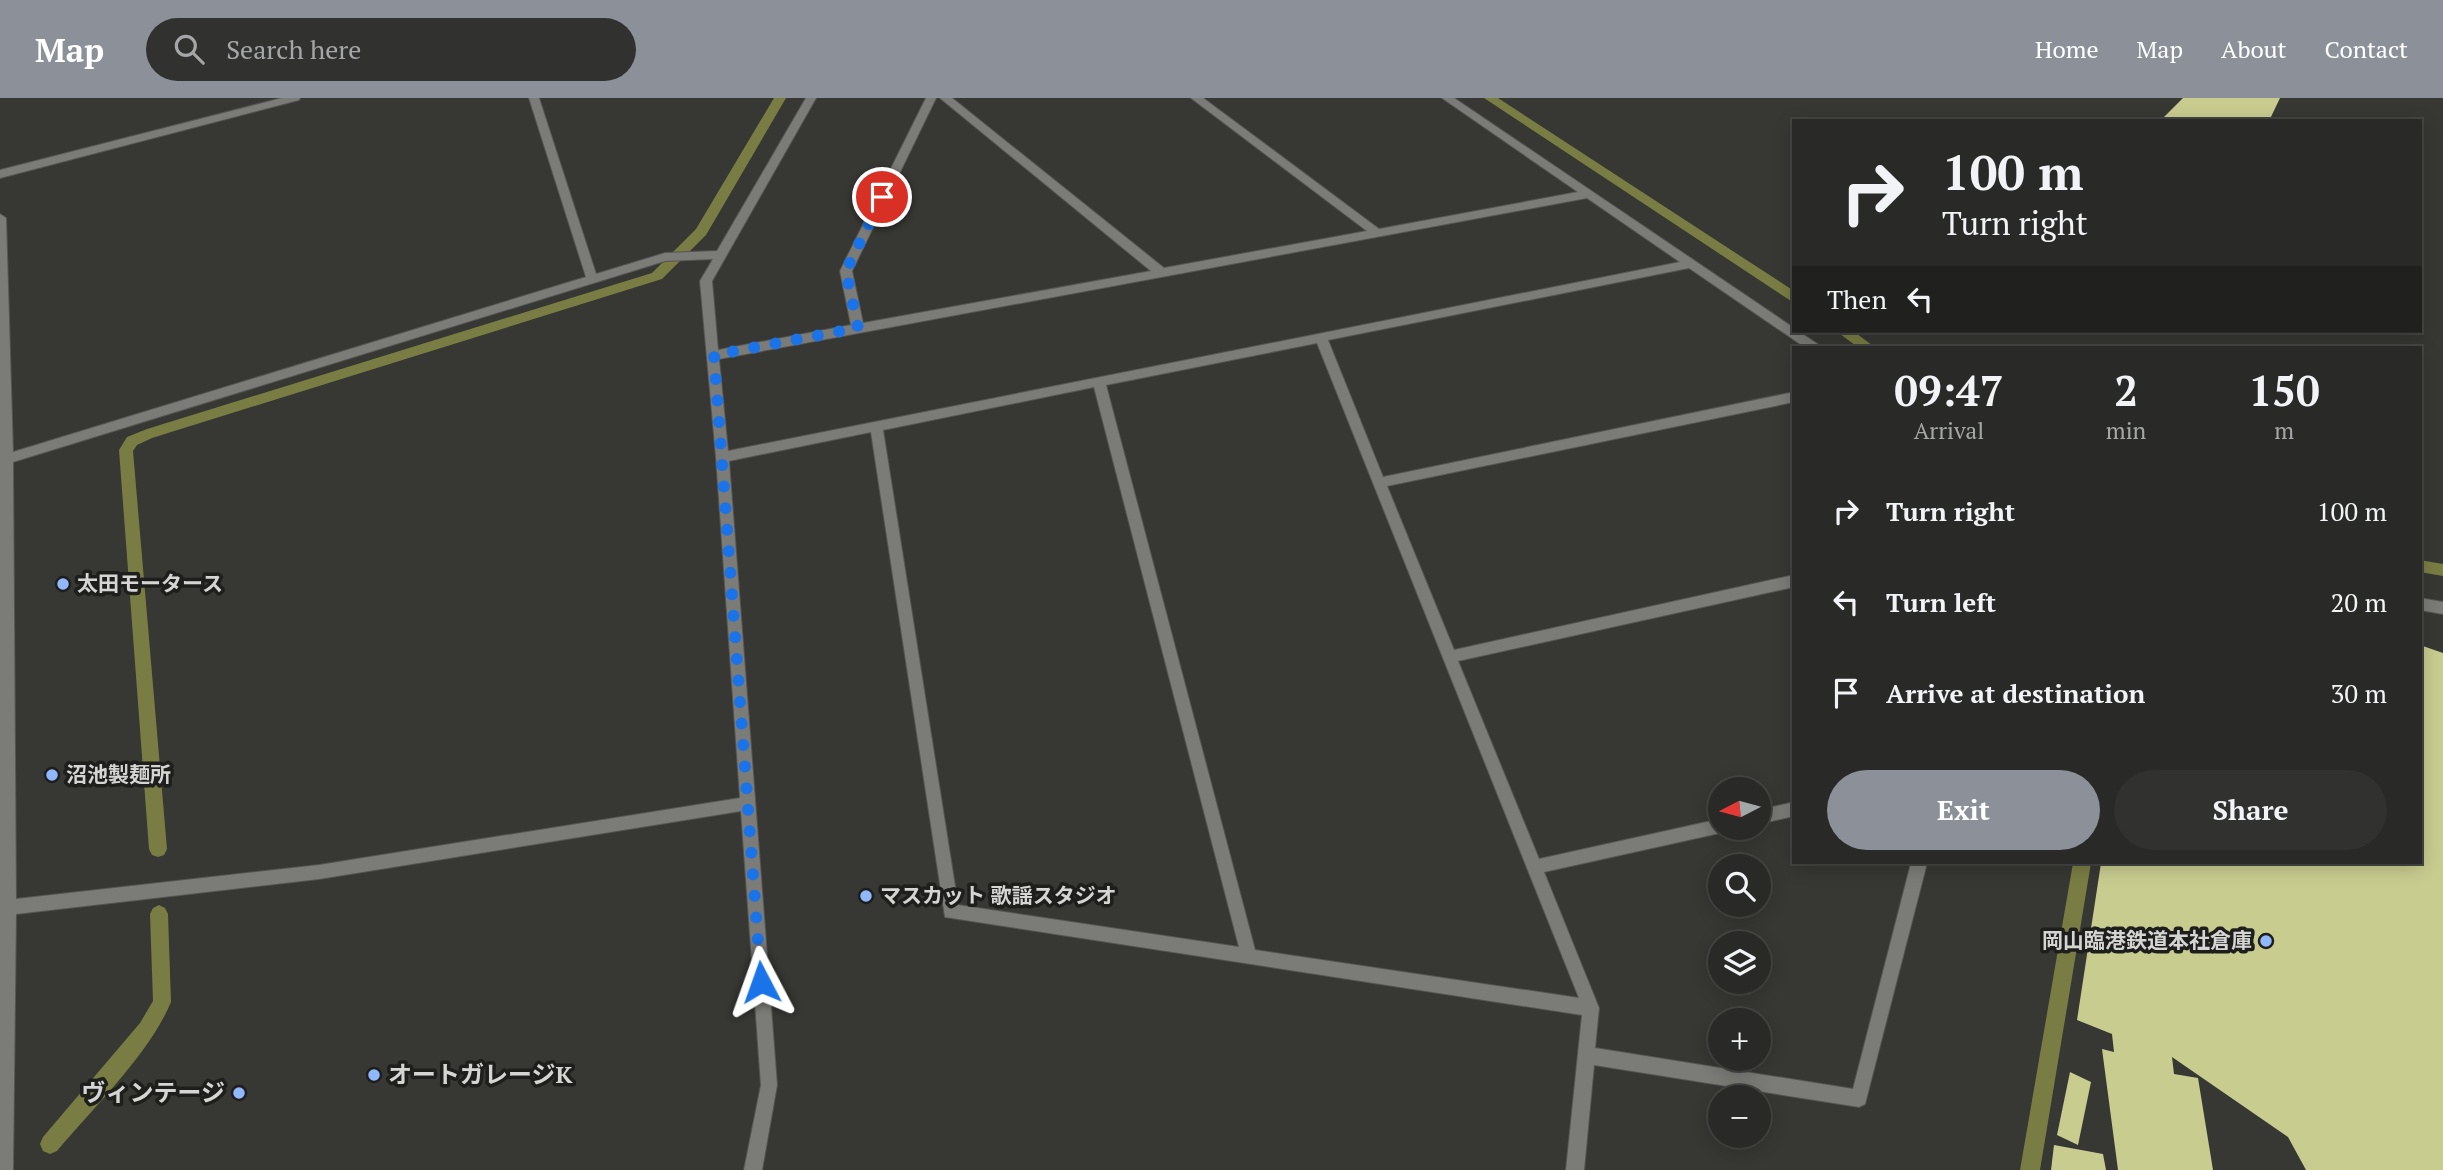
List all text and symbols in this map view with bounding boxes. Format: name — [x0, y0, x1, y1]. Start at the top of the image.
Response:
search box — [146, 18, 636, 81]
text: Map — [35, 28, 104, 71]
icon: search — [170, 30, 208, 68]
text: Search here — [226, 32, 361, 66]
text: Home — [2035, 33, 2099, 65]
text: Map — [2137, 33, 2183, 65]
text: About — [2221, 33, 2287, 65]
text: Contact — [2325, 33, 2408, 65]
text: 100 m — [1942, 139, 2084, 204]
icon: right — [1827, 147, 1918, 238]
pin — [852, 167, 912, 227]
icon: arrive — [863, 178, 901, 216]
text: Turn right — [1942, 202, 2088, 244]
icon: left — [1901, 280, 1939, 318]
text: Then — [1827, 282, 1887, 316]
text: 09:47 — [1894, 362, 2004, 418]
text: 2 — [2114, 362, 2138, 418]
text: 150 — [2249, 362, 2320, 418]
text: Arrival — [1914, 415, 1984, 446]
text: min — [2106, 415, 2146, 446]
text: m — [2274, 415, 2294, 446]
icon: right — [1827, 492, 1865, 530]
text: Turn right — [1886, 494, 2015, 528]
text: 100 m — [2317, 494, 2387, 528]
place label: 太田モータース — [77, 569, 223, 597]
marker: 太田モータース — [55, 576, 71, 592]
icon: left — [1827, 583, 1865, 621]
text: Turn left — [1886, 585, 1996, 619]
text: 20 m — [2331, 585, 2387, 619]
icon: arrive — [1827, 674, 1865, 712]
text: Arrive at destination — [1886, 676, 2145, 710]
text: 30 m — [2331, 676, 2387, 710]
place label: 沼池製麺所 — [66, 760, 171, 788]
marker: 沼池製麺所 — [44, 767, 60, 783]
button: Exit — [1827, 770, 2100, 850]
button: Share — [2114, 770, 2387, 850]
north arrow — [1708, 777, 1771, 840]
map controls — [1708, 777, 1771, 1148]
button: search — [1708, 854, 1771, 917]
place label: マスカット 歌謡スタジオ — [880, 881, 1117, 909]
marker: マスカット 歌謡スタジオ — [858, 888, 874, 904]
place label: 岡山臨港鉄道本社倉庫 — [2042, 926, 2252, 954]
button: layers — [1708, 931, 1771, 994]
marker: 岡山臨港鉄道本社倉庫 — [2258, 933, 2274, 949]
position arrow — [724, 945, 798, 1019]
button: + — [1708, 1008, 1771, 1071]
place label: オートガレージK — [388, 1058, 574, 1090]
marker: オートガレージK — [366, 1067, 382, 1083]
place label: ヴィンテージ — [81, 1076, 225, 1108]
marker: ヴィンテージ — [231, 1085, 247, 1101]
button: − — [1708, 1085, 1771, 1148]

